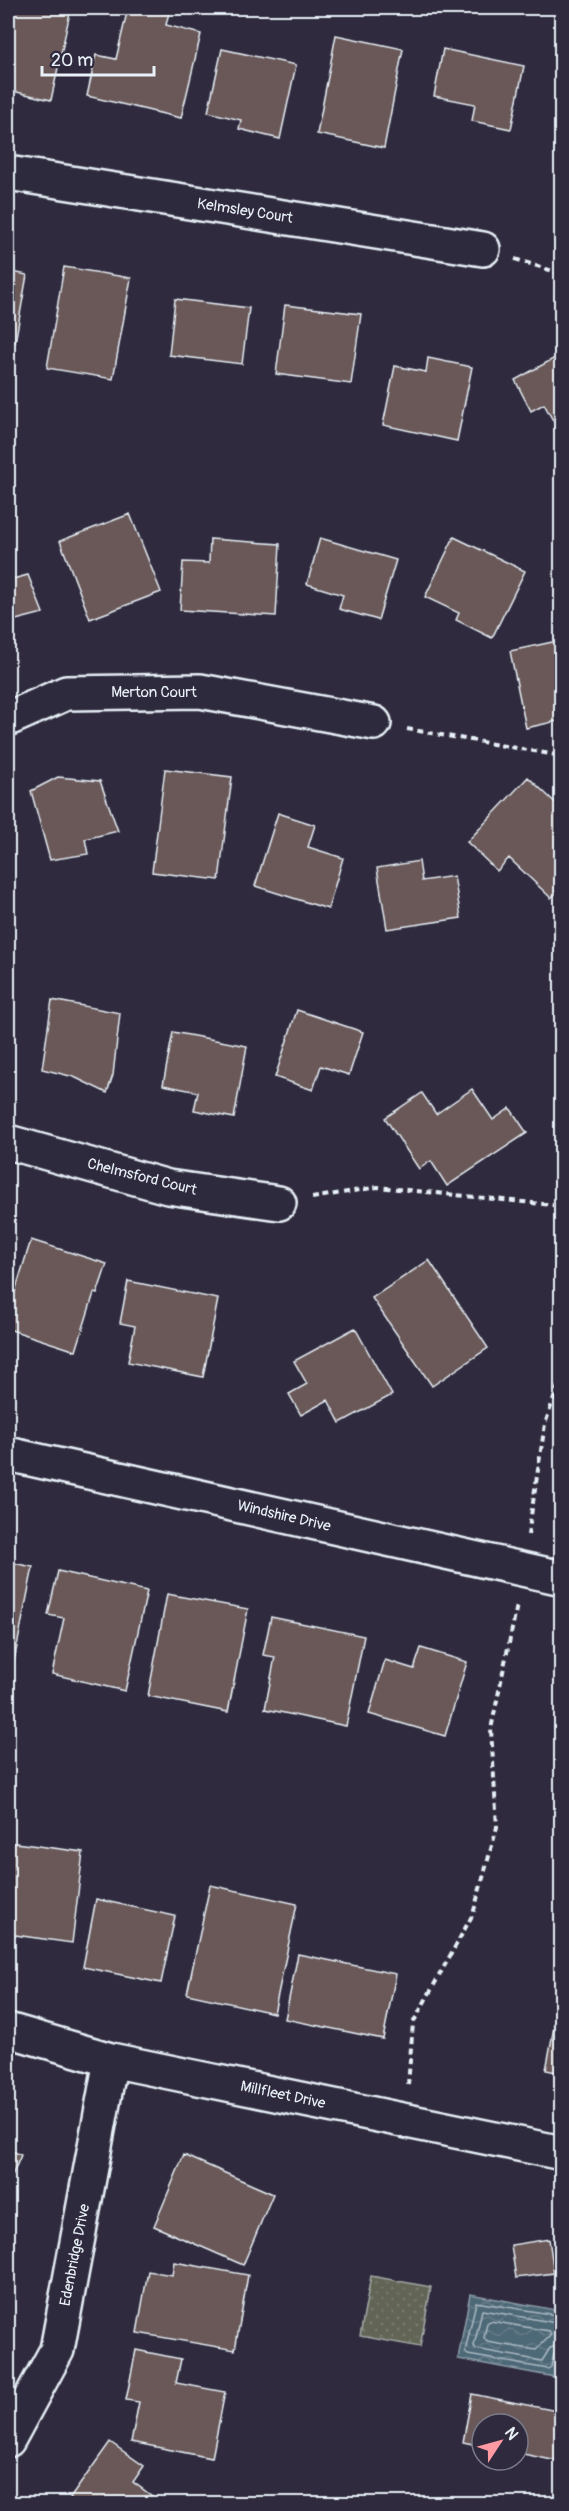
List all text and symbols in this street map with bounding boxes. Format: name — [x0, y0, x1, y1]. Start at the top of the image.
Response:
scale bar — [42, 39, 154, 77]
text: 20 m — [51, 49, 93, 72]
street label: Kelmsley Court — [196, 194, 295, 228]
street label: Merton Court — [111, 683, 198, 702]
street label: Chelmsford Court — [85, 1154, 200, 1200]
street label: Windshire Drive — [235, 1496, 333, 1536]
street label: Millfleet Drive — [239, 2077, 328, 2113]
street label: Edenbridge Drive — [56, 2202, 94, 2308]
north arrow — [470, 2412, 530, 2472]
text: N — [500, 2424, 523, 2444]

